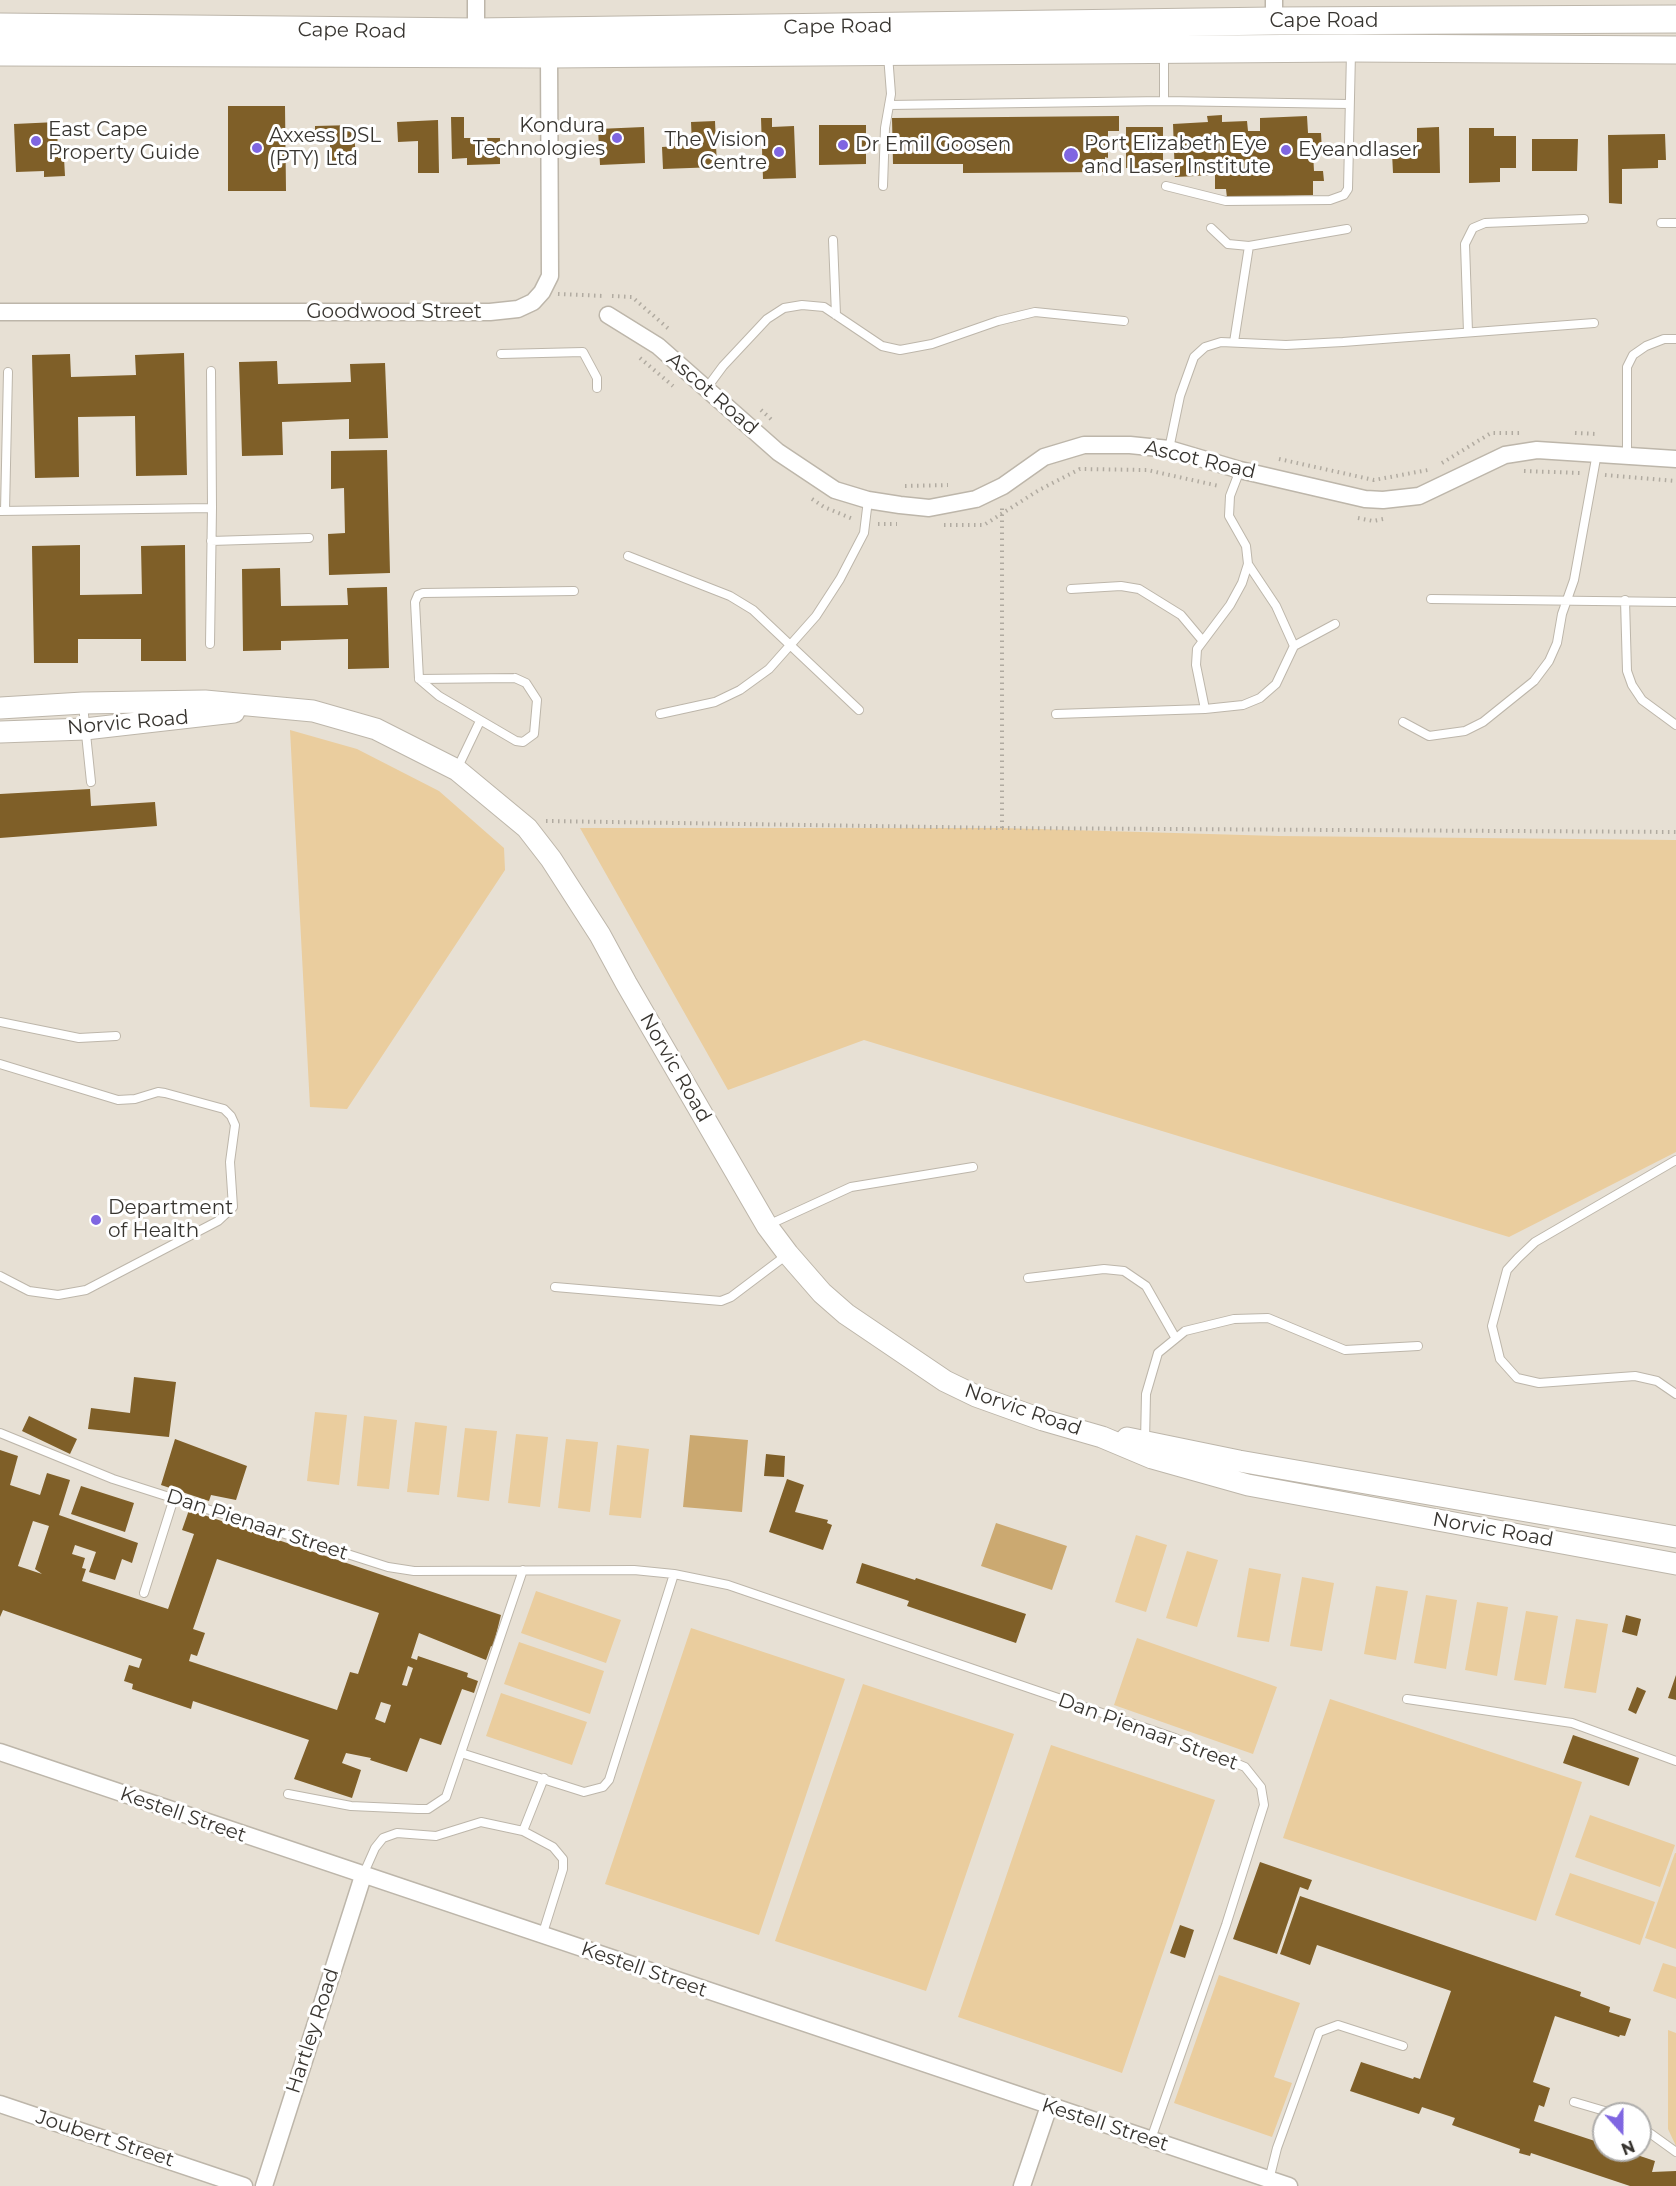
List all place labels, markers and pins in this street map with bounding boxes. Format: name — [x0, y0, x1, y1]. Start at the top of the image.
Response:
place label: Kondura Technologies — [473, 114, 605, 161]
place label: East Cape Property Guide — [48, 118, 200, 165]
place label: Axxess DSL (PTY) Ltd — [269, 124, 381, 171]
place label: The Vision Centre — [664, 128, 767, 175]
marker: Kondura Technologies — [610, 131, 624, 145]
place label: Port Elizabeth Eye and Laser Institute — [1084, 132, 1271, 179]
place label: Dr Emil Goosen — [855, 133, 1011, 157]
marker: East Cape Property Guide — [29, 134, 43, 148]
marker: Dr Emil Goosen — [836, 138, 850, 152]
place label: Eyeandlaser — [1298, 138, 1420, 162]
marker: Axxess DSL (PTY) Ltd — [250, 141, 264, 155]
marker: Eyeandlaser — [1279, 143, 1293, 157]
marker: The Vision Centre — [772, 145, 786, 159]
marker: Port Elizabeth Eye and Laser Institute — [1062, 146, 1080, 164]
place label: Department of Health — [108, 1196, 233, 1243]
marker: Department of Health — [89, 1213, 103, 1227]

